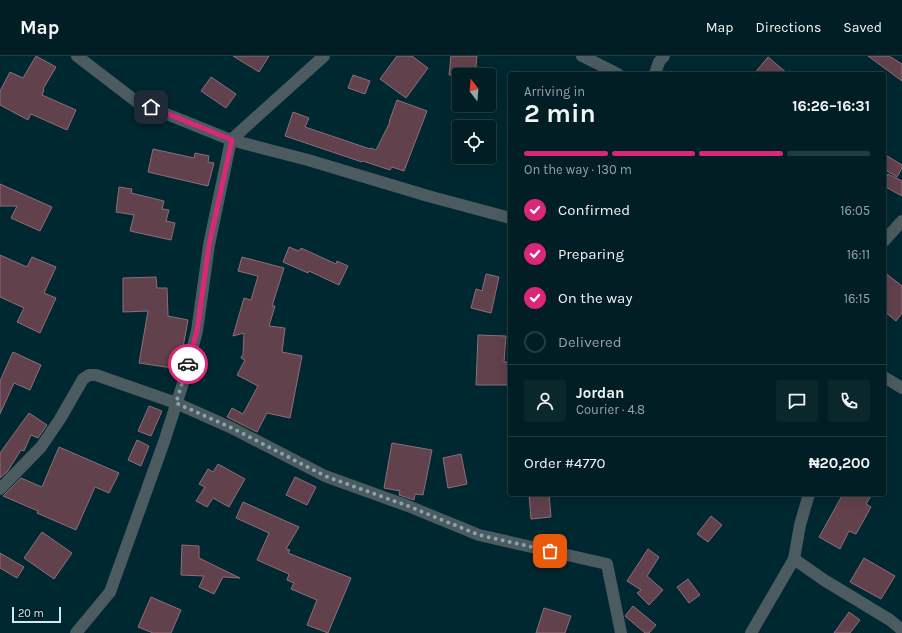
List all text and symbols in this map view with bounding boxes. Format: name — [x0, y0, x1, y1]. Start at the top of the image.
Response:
text: Map — [20, 17, 59, 39]
text: Map — [706, 19, 734, 36]
text: Directions — [756, 19, 821, 36]
text: Saved — [843, 19, 882, 36]
north arrow — [452, 68, 496, 112]
map controls — [452, 68, 496, 164]
text: Arriving in — [524, 84, 585, 99]
pin — [134, 90, 168, 124]
icon: home — [140, 96, 162, 118]
text: 16:26–16:31 — [792, 97, 870, 115]
text: 2 min — [524, 98, 596, 129]
button: locate — [452, 120, 496, 164]
text: On the way · 130 m — [524, 162, 632, 177]
icon: check — [524, 199, 546, 221]
text: Confirmed — [558, 201, 630, 219]
text: 16:05 — [840, 203, 870, 218]
icon: check — [524, 243, 546, 265]
text: Preparing — [558, 245, 624, 263]
text: 16:11 — [847, 247, 870, 262]
icon: check — [524, 287, 546, 309]
text: On the way — [558, 289, 632, 307]
text: 16:15 — [844, 291, 870, 306]
text: Delivered — [558, 333, 622, 351]
courier — [168, 344, 208, 384]
icon: car — [177, 353, 199, 375]
button: person — [524, 380, 566, 422]
button: chat — [776, 380, 818, 422]
button: phone — [828, 380, 870, 422]
text: Jordan — [576, 384, 624, 402]
text: Courier · 4.8 — [576, 402, 645, 417]
text: Order #4770 — [524, 454, 605, 472]
text: ₦20,200 — [809, 454, 870, 472]
pin — [533, 534, 567, 568]
icon: bag — [539, 540, 561, 562]
scale bar — [12, 605, 61, 624]
text: 20 m — [18, 607, 44, 620]

